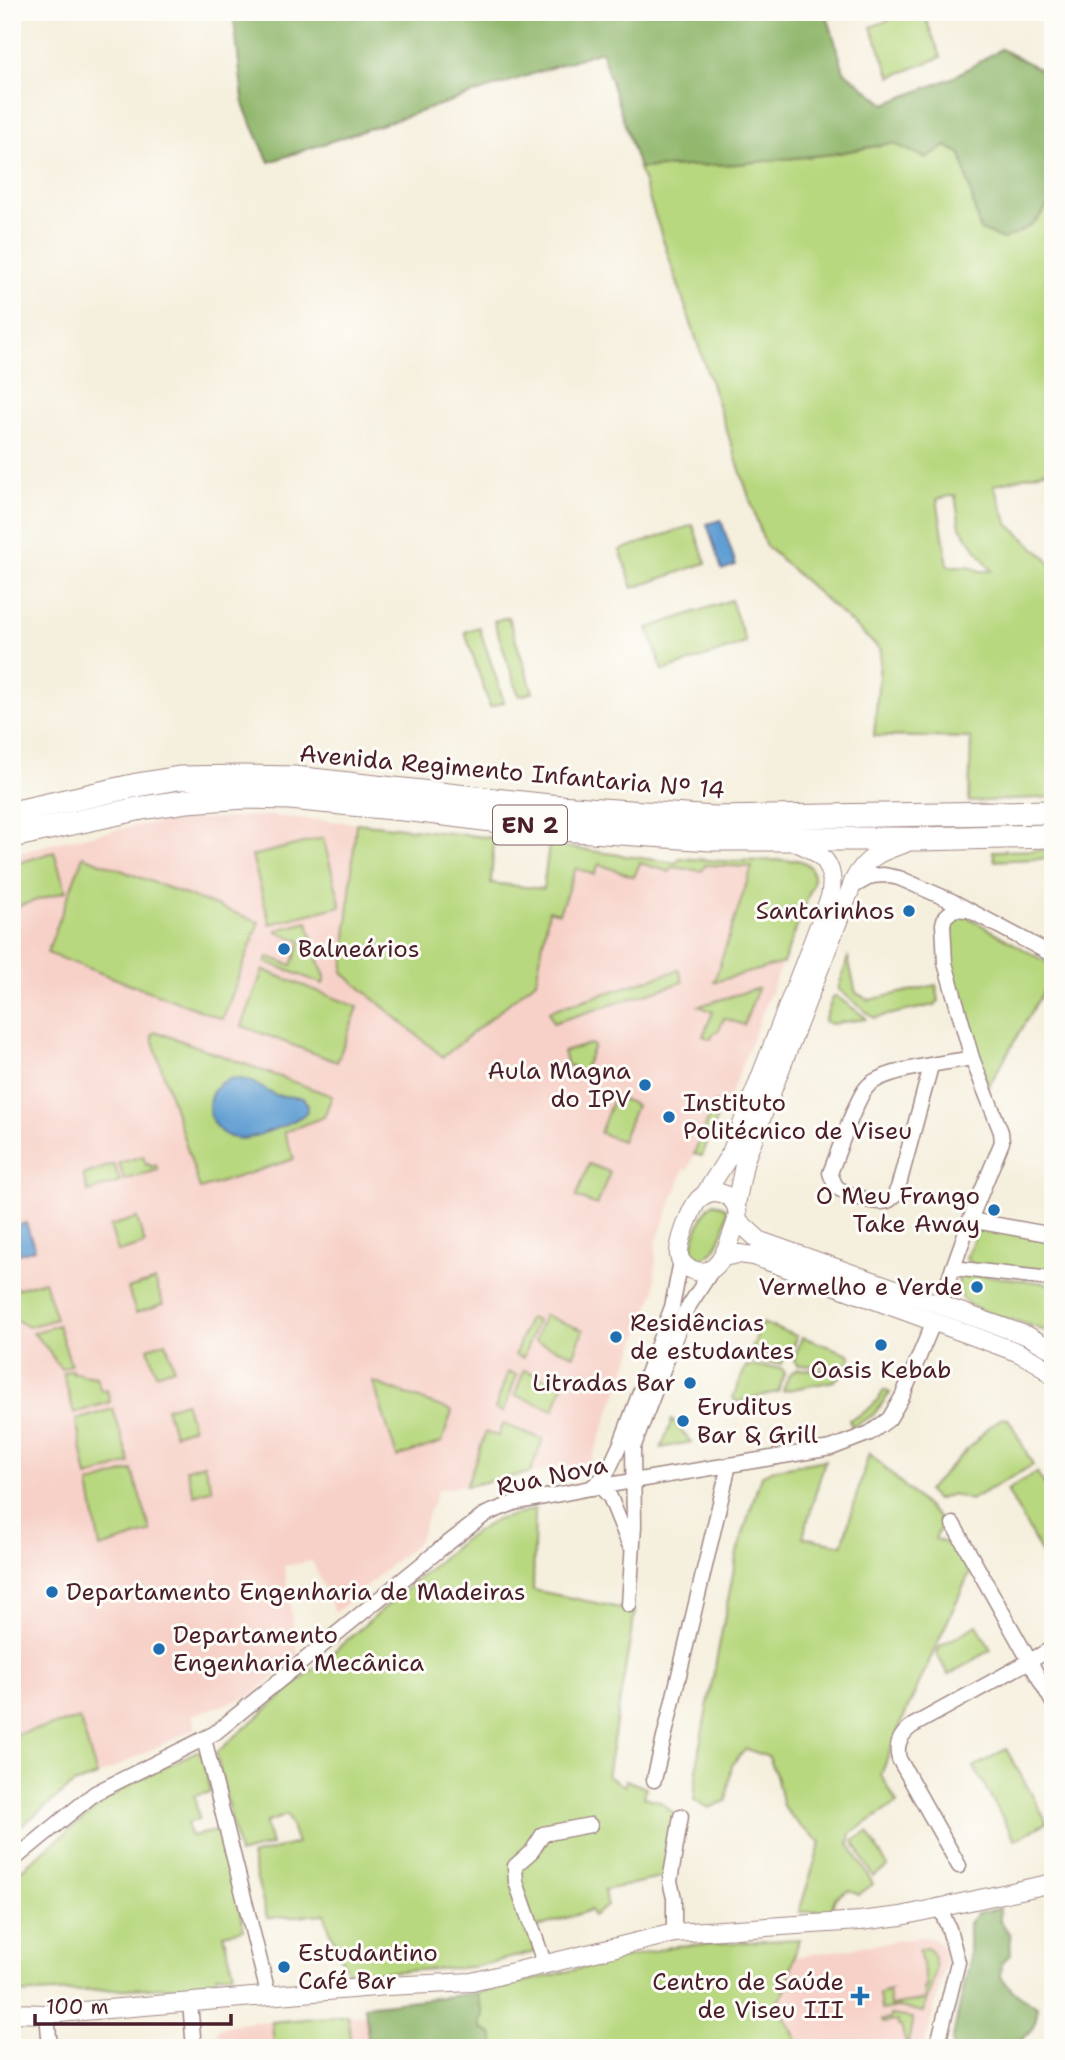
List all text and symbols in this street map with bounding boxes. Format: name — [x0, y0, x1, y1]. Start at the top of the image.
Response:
street label: Avenida Regimento Infantaria Nº 14 — [298, 737, 726, 807]
road number: EN 2 — [493, 806, 567, 845]
place label: Santarinhos — [756, 895, 895, 927]
marker: Santarinhos — [901, 903, 917, 919]
place label: Balneários — [298, 933, 420, 965]
marker: Balneários — [276, 941, 292, 957]
place label: Aula Magna do IPV — [487, 1055, 631, 1115]
marker: Aula Magna do IPV — [637, 1077, 653, 1093]
place label: Instituto Politécnico de Viseu — [683, 1087, 912, 1147]
marker: Instituto Politécnico de Viseu — [661, 1109, 677, 1125]
place label: O Meu Frango Take Away — [816, 1180, 980, 1240]
marker: O Meu Frango Take Away — [986, 1202, 1002, 1218]
place label: Vermelho e Verde — [758, 1271, 963, 1303]
marker: Vermelho e Verde — [969, 1279, 985, 1295]
place label: Residências de estudantes — [630, 1307, 795, 1367]
marker: Residências de estudantes — [608, 1329, 624, 1345]
marker: Oasis Kebab — [873, 1337, 889, 1353]
place label: Oasis Kebab — [811, 1354, 951, 1386]
place label: Litradas Bar — [532, 1367, 676, 1399]
marker: Litradas Bar — [682, 1375, 698, 1391]
place label: Eruditus Bar & Grill — [697, 1391, 819, 1451]
marker: Eruditus Bar & Grill — [675, 1413, 691, 1429]
street label: Rua Nova — [494, 1449, 610, 1503]
place label: Departamento Engenharia de Madeiras — [66, 1576, 526, 1608]
marker: Departamento Engenharia de Madeiras — [44, 1584, 60, 1600]
place label: Departamento Engenharia Mecânica — [173, 1619, 424, 1679]
marker: Departamento Engenharia Mecânica — [151, 1641, 167, 1657]
place label: Estudantino Café Bar — [298, 1937, 438, 1997]
marker: Estudantino Café Bar — [276, 1959, 292, 1975]
place label: Centro de Saúde de Viseu III — [652, 1966, 844, 2026]
scale bar — [35, 1983, 231, 2027]
marker: Centro de Saúde de Viseu III — [850, 1986, 870, 2006]
text: 100 m — [46, 1993, 109, 2021]

